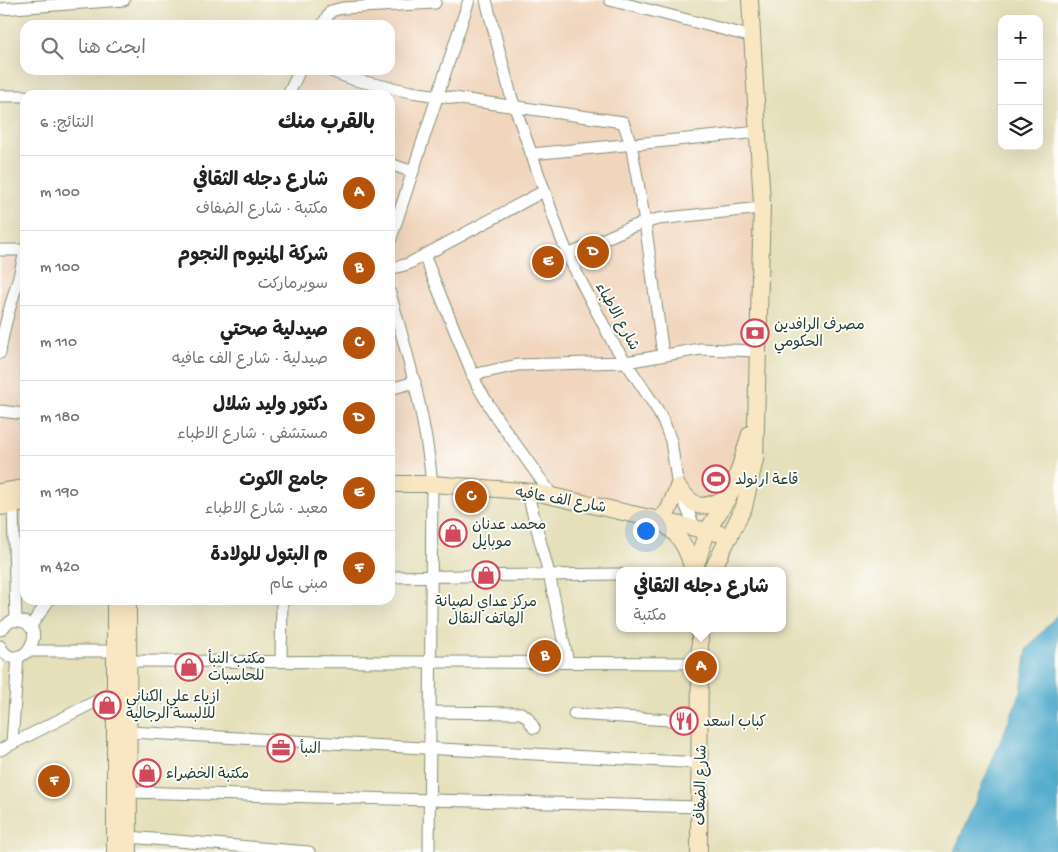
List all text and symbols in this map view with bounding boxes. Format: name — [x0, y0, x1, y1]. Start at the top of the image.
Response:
map controls — [998, 15, 1043, 150]
button: + — [998, 15, 1043, 60]
search box — [20, 20, 395, 75]
icon: search — [38, 34, 66, 62]
text: ابحث هنا — [78, 38, 146, 61]
button: − — [998, 60, 1043, 105]
button: layers — [998, 105, 1043, 150]
text: بالقرب منك — [278, 112, 375, 137]
text: النتائج: 6 — [40, 115, 94, 134]
text: شارع دجله الثقافي — [193, 170, 328, 193]
text: 100 m — [40, 184, 80, 203]
text: A — [354, 184, 364, 203]
text: مكتبة · شارع الضفاف — [196, 201, 328, 220]
pin: D — [577, 233, 609, 271]
pin: E — [532, 243, 564, 281]
text: شركة المنيوم النجوم — [178, 245, 328, 268]
text: 100 m — [40, 259, 80, 278]
text: B — [355, 259, 363, 278]
text: سوبرماركت — [258, 276, 328, 295]
street label: شارع الاطباء — [590, 280, 642, 354]
place label: مصرف الرافدين الحكومي — [774, 317, 865, 354]
bank icon: مصرف الرافدين الحكومي — [740, 318, 770, 348]
text: صيدلية صحتي — [220, 320, 328, 343]
text: 110 m — [40, 334, 77, 353]
text: C — [355, 334, 363, 353]
text: صيدلية · شارع الف عافيه — [172, 351, 328, 370]
text: دكتور وليد شلال — [213, 395, 328, 418]
text: 180 m — [40, 409, 79, 428]
text: D — [354, 409, 364, 428]
text: مستشفى · شارع الاطباء — [177, 426, 328, 445]
sports icon: قاعة ارنولد — [701, 464, 731, 494]
text: جامع الكوت — [239, 470, 328, 493]
place label: قاعة ارنولد — [735, 472, 799, 490]
pin: C — [455, 478, 487, 516]
text: 190 m — [40, 484, 79, 503]
text: E — [354, 484, 364, 503]
street label: شارع الف عافيه — [514, 484, 608, 518]
text: معبد · شارع الاطباء — [205, 501, 328, 520]
place label: محمد عدنان موبايل — [472, 517, 546, 552]
shop icon: محمد عدنان موبايل — [438, 518, 468, 548]
your location — [633, 518, 659, 544]
text: م البتول للولادة — [210, 545, 328, 568]
text: 420 m — [40, 559, 80, 578]
text: F — [355, 559, 363, 578]
shop icon: مركز عداي لصيانة الهاتف النقال — [471, 560, 501, 590]
popup — [616, 567, 786, 632]
text: مبنى عام — [269, 576, 328, 595]
text: شارع دجله الثقافي — [633, 577, 769, 600]
place label: مركز عداي لصيانة الهاتف النقال — [435, 594, 537, 629]
text: مكتبة — [633, 608, 667, 627]
pin: B — [529, 637, 561, 675]
pin: A — [685, 648, 717, 686]
place label: مكتب النبأ للحاسبات — [208, 649, 265, 686]
shop icon: مكتب النبأ للحاسبات — [174, 652, 204, 682]
place label: ازياء علي الكناني للالبسة الرجالية — [126, 689, 220, 724]
shop icon: ازياء علي الكناني للالبسة الرجالية — [92, 690, 122, 720]
restaurant icon: كباب اسعد — [669, 706, 699, 736]
place label: كباب اسعد — [703, 714, 766, 732]
office icon: النبأ — [266, 733, 296, 763]
place label: النبأ — [300, 739, 321, 759]
street label: شارع الضفاف — [692, 744, 712, 826]
shop icon: مكتبة الخضراء — [132, 758, 162, 788]
pin: F — [38, 762, 70, 800]
place label: مكتبة الخضراء — [166, 766, 249, 784]

